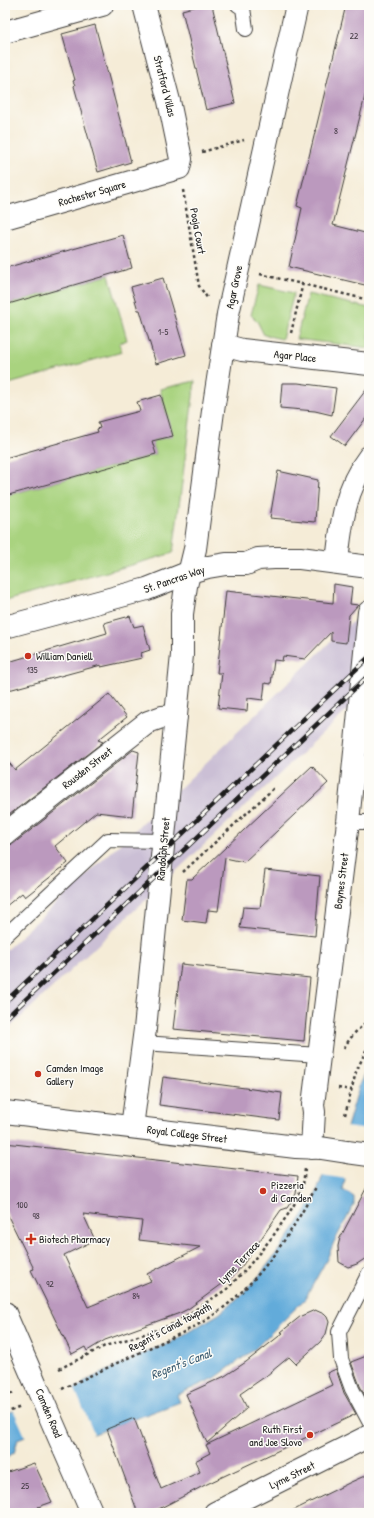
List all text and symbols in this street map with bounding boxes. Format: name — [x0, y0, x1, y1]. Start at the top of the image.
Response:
house number: 22 — [350, 30, 359, 42]
street label: Stratford Villas — [151, 54, 179, 118]
house number: 8 — [334, 125, 338, 137]
street label: Rochester Square — [57, 177, 128, 209]
street label: Pooja Court — [187, 207, 209, 255]
street label: Agar Grove — [223, 263, 246, 310]
house number: 1-5 — [158, 326, 169, 338]
street label: Agar Place — [273, 347, 317, 365]
street label: St. Pancras Way — [142, 562, 207, 596]
place label: William Daniell — [36, 649, 93, 663]
marker: William Daniell — [23, 651, 33, 661]
house number: 135 — [26, 664, 38, 676]
street label: Rousden Street — [59, 744, 115, 792]
street label: Randolph Street — [153, 817, 173, 881]
street label: Baynes Street — [331, 852, 351, 910]
place label: Camden Image Gallery — [46, 1061, 104, 1088]
marker: Camden Image Gallery — [33, 1069, 43, 1079]
street label: Royal College Street — [146, 1122, 228, 1146]
place label: Pizzeria di Camden — [271, 1178, 312, 1205]
marker: Pizzeria di Camden — [258, 1186, 268, 1196]
house number: 100 — [16, 1199, 28, 1211]
house number: 98 — [32, 1210, 40, 1222]
place label: Biotech Pharmacy — [39, 1232, 111, 1246]
marker: Biotech Pharmacy — [26, 1234, 36, 1244]
street label: Lyme Terrace — [215, 1237, 263, 1287]
house number: 92 — [46, 1278, 55, 1290]
house number: 84 — [132, 1290, 140, 1302]
street label: Regent's Canal towpath — [126, 1299, 214, 1355]
water label: Regent's Canal — [148, 1344, 214, 1383]
street label: Camden Road — [32, 1386, 66, 1440]
place label: Ruth First and Joe Slovo — [249, 1422, 303, 1449]
marker: Ruth First and Joe Slovo — [305, 1430, 315, 1440]
street label: Lyme Street — [267, 1458, 317, 1492]
house number: 25 — [21, 1480, 29, 1492]

